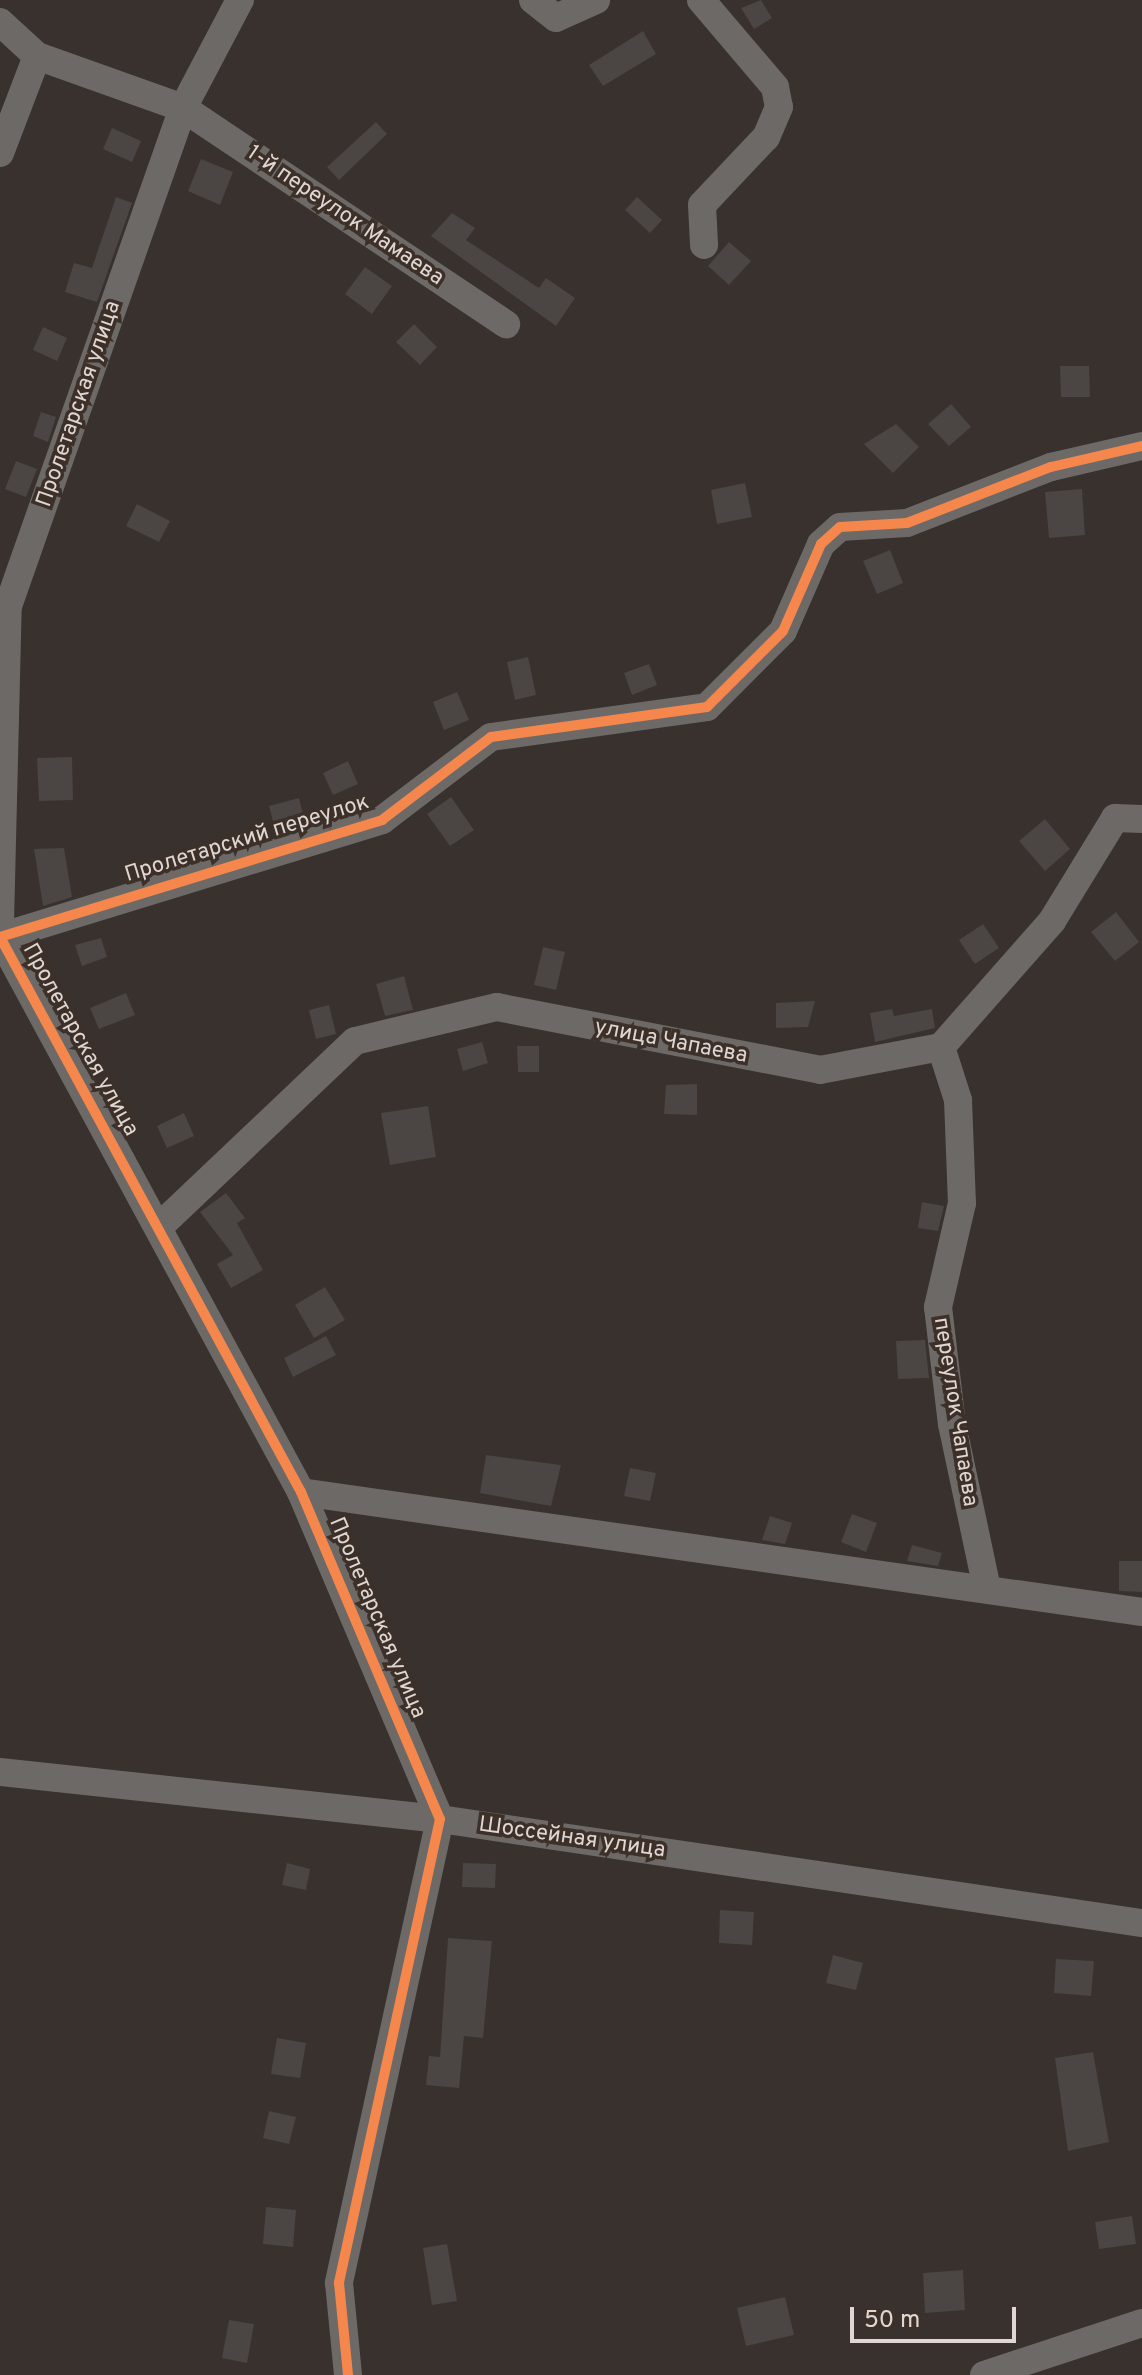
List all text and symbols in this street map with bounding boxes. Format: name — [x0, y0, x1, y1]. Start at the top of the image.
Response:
street label: 1-й переулок Мамаева — [242, 140, 448, 292]
street label: Пролетарская улица — [31, 298, 127, 510]
street label: Пролетарский переулок — [122, 789, 372, 889]
street label: Пролетарская улица — [16, 939, 144, 1141]
street label: улица Чапаева — [592, 1014, 750, 1070]
street label: переулок Чапаева — [927, 1316, 983, 1508]
street label: Пролетарская улица — [323, 1513, 431, 1723]
street label: Шоссейная улица — [477, 1812, 667, 1864]
scale bar — [854, 2291, 1020, 2341]
text: 50 m — [864, 2306, 920, 2336]

